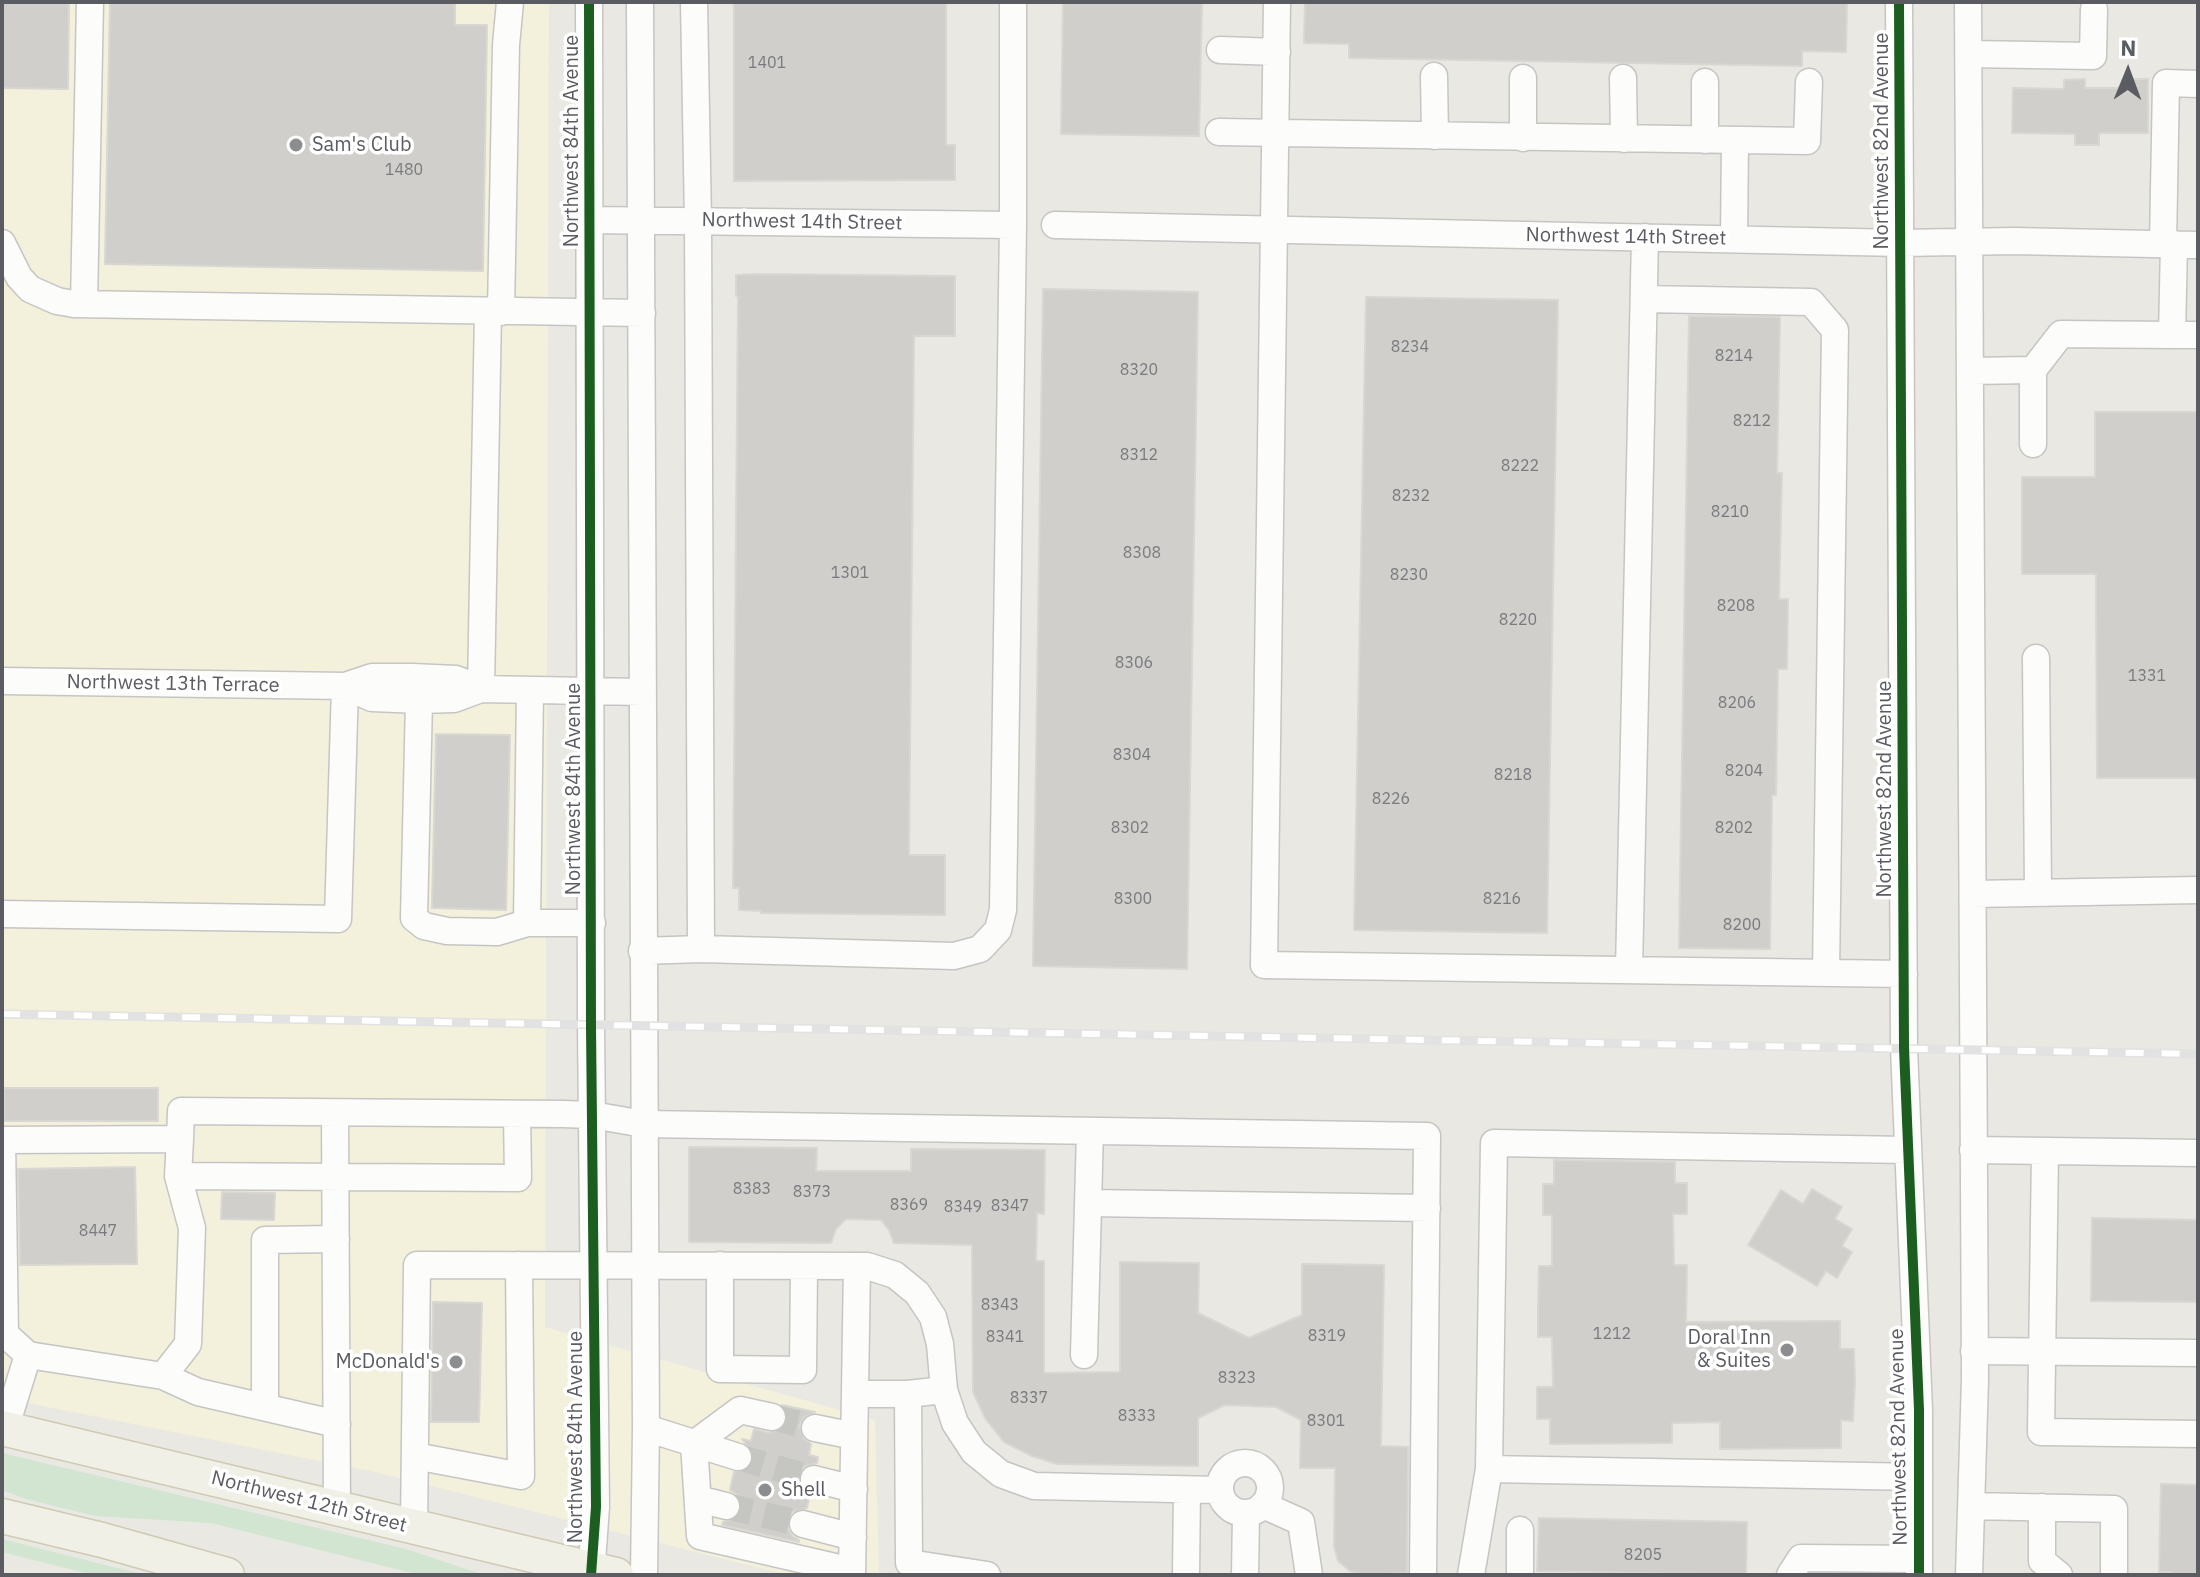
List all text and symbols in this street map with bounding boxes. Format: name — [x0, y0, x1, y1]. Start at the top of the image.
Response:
street label: Northwest 82nd Avenue — [1870, 32, 1894, 250]
north arrow — [2088, 32, 2168, 112]
text: N — [2120, 33, 2137, 62]
street label: Northwest 84th Avenue — [560, 35, 584, 247]
house number: 1401 — [748, 53, 786, 73]
place label: Sam's Club — [312, 133, 412, 157]
marker: Sam's Club — [287, 136, 305, 154]
house number: 1480 — [385, 160, 423, 180]
street label: Northwest 14th Street — [702, 208, 902, 236]
street label: Northwest 14th Street — [1526, 223, 1726, 251]
house number: 8234 — [1391, 337, 1429, 357]
house number: 8214 — [1715, 346, 1753, 366]
house number: 8320 — [1120, 360, 1158, 380]
house number: 8212 — [1733, 411, 1771, 431]
house number: 8312 — [1120, 445, 1158, 465]
house number: 8222 — [1501, 456, 1539, 476]
house number: 8232 — [1392, 486, 1430, 506]
house number: 8210 — [1711, 502, 1749, 522]
house number: 8308 — [1123, 543, 1161, 563]
house number: 1301 — [831, 563, 869, 583]
house number: 8230 — [1390, 565, 1428, 585]
house number: 8208 — [1717, 596, 1755, 616]
house number: 8220 — [1499, 610, 1537, 630]
house number: 8306 — [1115, 653, 1153, 673]
house number: 1331 — [2128, 666, 2166, 686]
street label: Northwest 13th Terrace — [66, 670, 280, 698]
street label: Northwest 82nd Avenue — [1873, 680, 1897, 898]
street label: Northwest 84th Avenue — [562, 683, 586, 895]
house number: 8206 — [1718, 693, 1756, 713]
house number: 8304 — [1113, 745, 1151, 765]
house number: 8204 — [1725, 761, 1763, 781]
house number: 8218 — [1494, 765, 1532, 785]
house number: 8226 — [1372, 789, 1410, 809]
house number: 8302 — [1111, 818, 1149, 838]
house number: 8202 — [1715, 818, 1753, 838]
house number: 8300 — [1114, 889, 1152, 909]
house number: 8216 — [1483, 889, 1521, 909]
house number: 8200 — [1723, 915, 1761, 935]
house number: 8383 — [733, 1179, 771, 1199]
house number: 8373 — [793, 1182, 831, 1202]
house number: 8369 — [890, 1195, 928, 1215]
house number: 8347 — [991, 1196, 1029, 1216]
house number: 8349 — [944, 1197, 982, 1217]
house number: 8447 — [79, 1221, 117, 1241]
house number: 8343 — [981, 1295, 1019, 1315]
house number: 1212 — [1593, 1324, 1631, 1344]
house number: 8319 — [1308, 1326, 1346, 1346]
place label: Doral Inn & Suites — [1688, 1326, 1771, 1373]
house number: 8341 — [986, 1327, 1024, 1347]
street label: Northwest 82nd Avenue — [1885, 1328, 1913, 1546]
street label: Northwest 84th Avenue — [564, 1331, 588, 1543]
marker: Doral Inn & Suites — [1778, 1341, 1796, 1359]
place label: McDonald's — [335, 1350, 440, 1374]
marker: McDonald's — [447, 1353, 465, 1371]
house number: 8323 — [1218, 1368, 1256, 1388]
house number: 8337 — [1010, 1388, 1048, 1408]
house number: 8333 — [1118, 1406, 1156, 1426]
house number: 8301 — [1307, 1411, 1345, 1431]
street label: Northwest 12th Street — [209, 1466, 409, 1538]
place label: Shell — [781, 1478, 826, 1502]
marker: Shell — [756, 1481, 774, 1499]
house number: 8205 — [1624, 1545, 1662, 1565]

